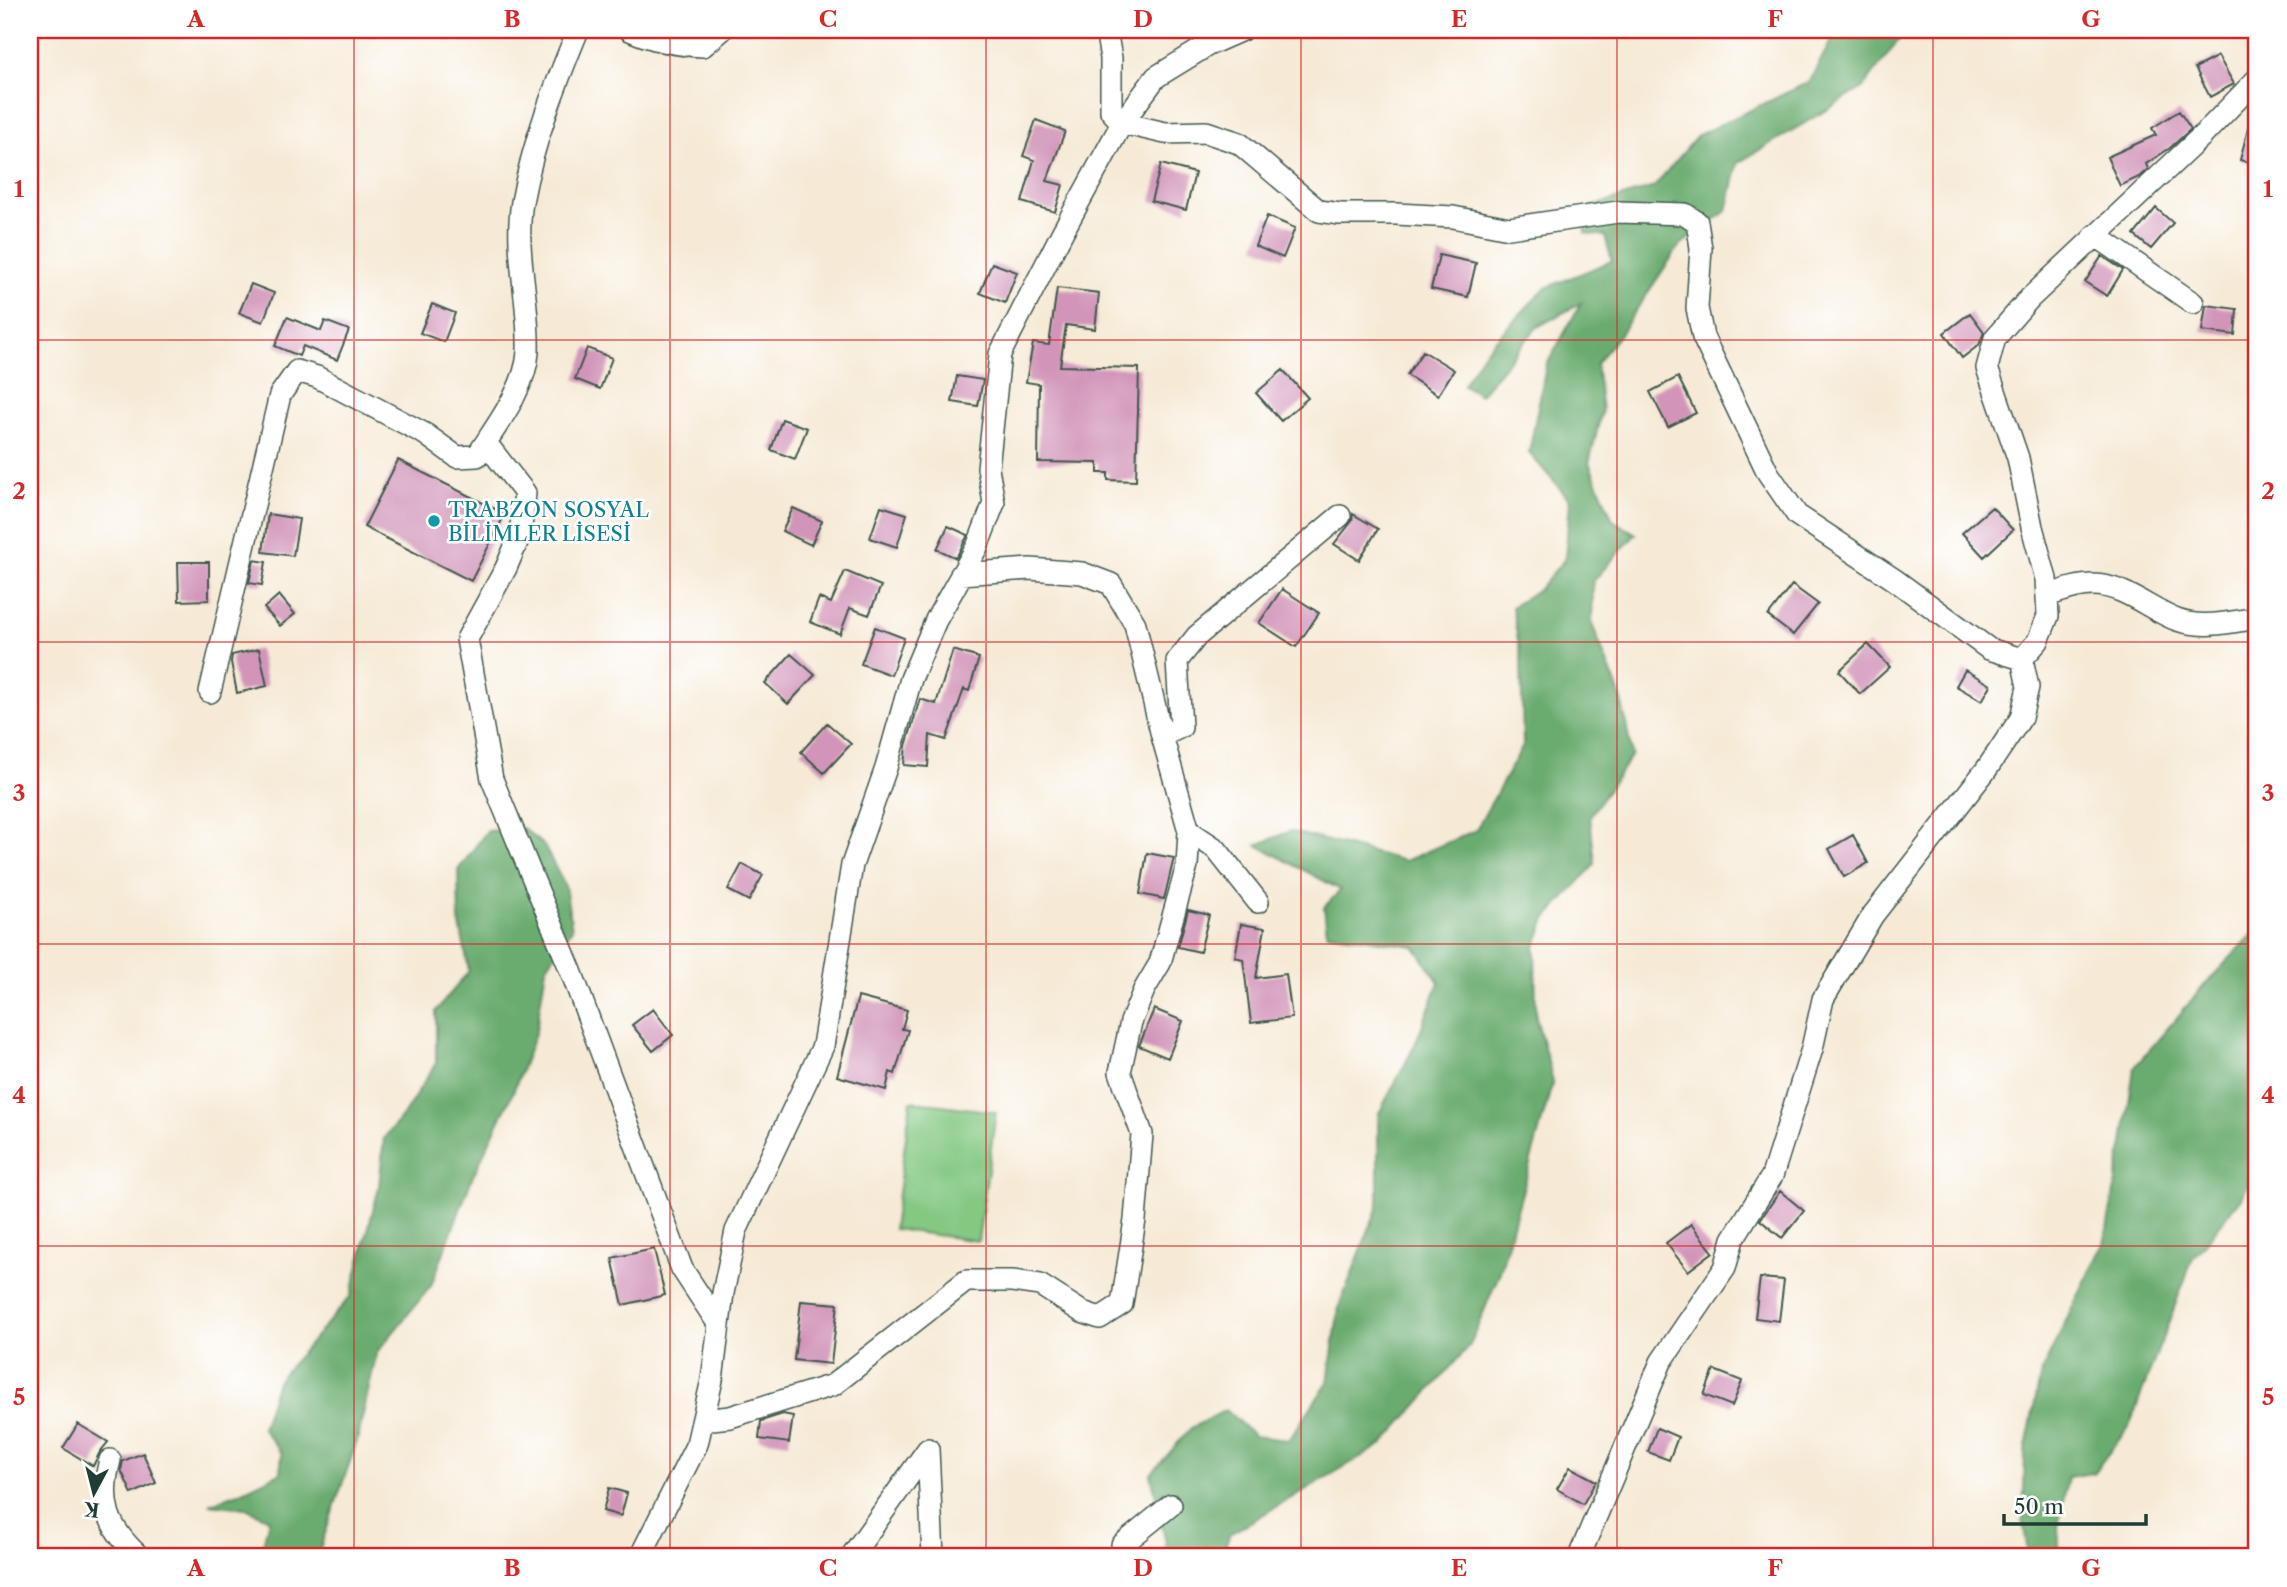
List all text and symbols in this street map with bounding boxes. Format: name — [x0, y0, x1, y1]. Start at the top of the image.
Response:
text: A — [186, 5, 206, 33]
text: B — [503, 5, 521, 33]
text: C — [819, 5, 837, 33]
text: D — [1133, 5, 1153, 33]
text: E — [1451, 5, 1467, 33]
text: F — [1767, 5, 1783, 33]
text: G — [2081, 5, 2101, 33]
text: 1 — [14, 175, 25, 203]
text: 1 — [2263, 175, 2274, 203]
text: 2 — [12, 477, 26, 505]
text: 2 — [2261, 477, 2275, 505]
place label: TRABZON SOSYAL BİLİMLER LİSESİ — [448, 497, 649, 546]
marker: TRABZON SOSYAL BİLİMLER LİSESİ — [426, 513, 442, 529]
text: 3 — [13, 779, 26, 807]
text: 3 — [2262, 779, 2275, 807]
text: 4 — [12, 1081, 26, 1109]
text: 4 — [2261, 1081, 2275, 1109]
text: 5 — [13, 1383, 25, 1411]
text: 5 — [2262, 1383, 2274, 1411]
north arrow — [60, 1458, 130, 1528]
scale bar — [2004, 1482, 2145, 1526]
text: 50 m — [2014, 1494, 2064, 1519]
text: K — [82, 1497, 101, 1522]
text: A — [186, 1554, 206, 1582]
text: B — [503, 1554, 521, 1582]
text: C — [819, 1554, 837, 1582]
text: D — [1133, 1554, 1153, 1582]
text: E — [1451, 1554, 1467, 1582]
text: F — [1767, 1554, 1783, 1582]
text: G — [2081, 1554, 2101, 1582]

